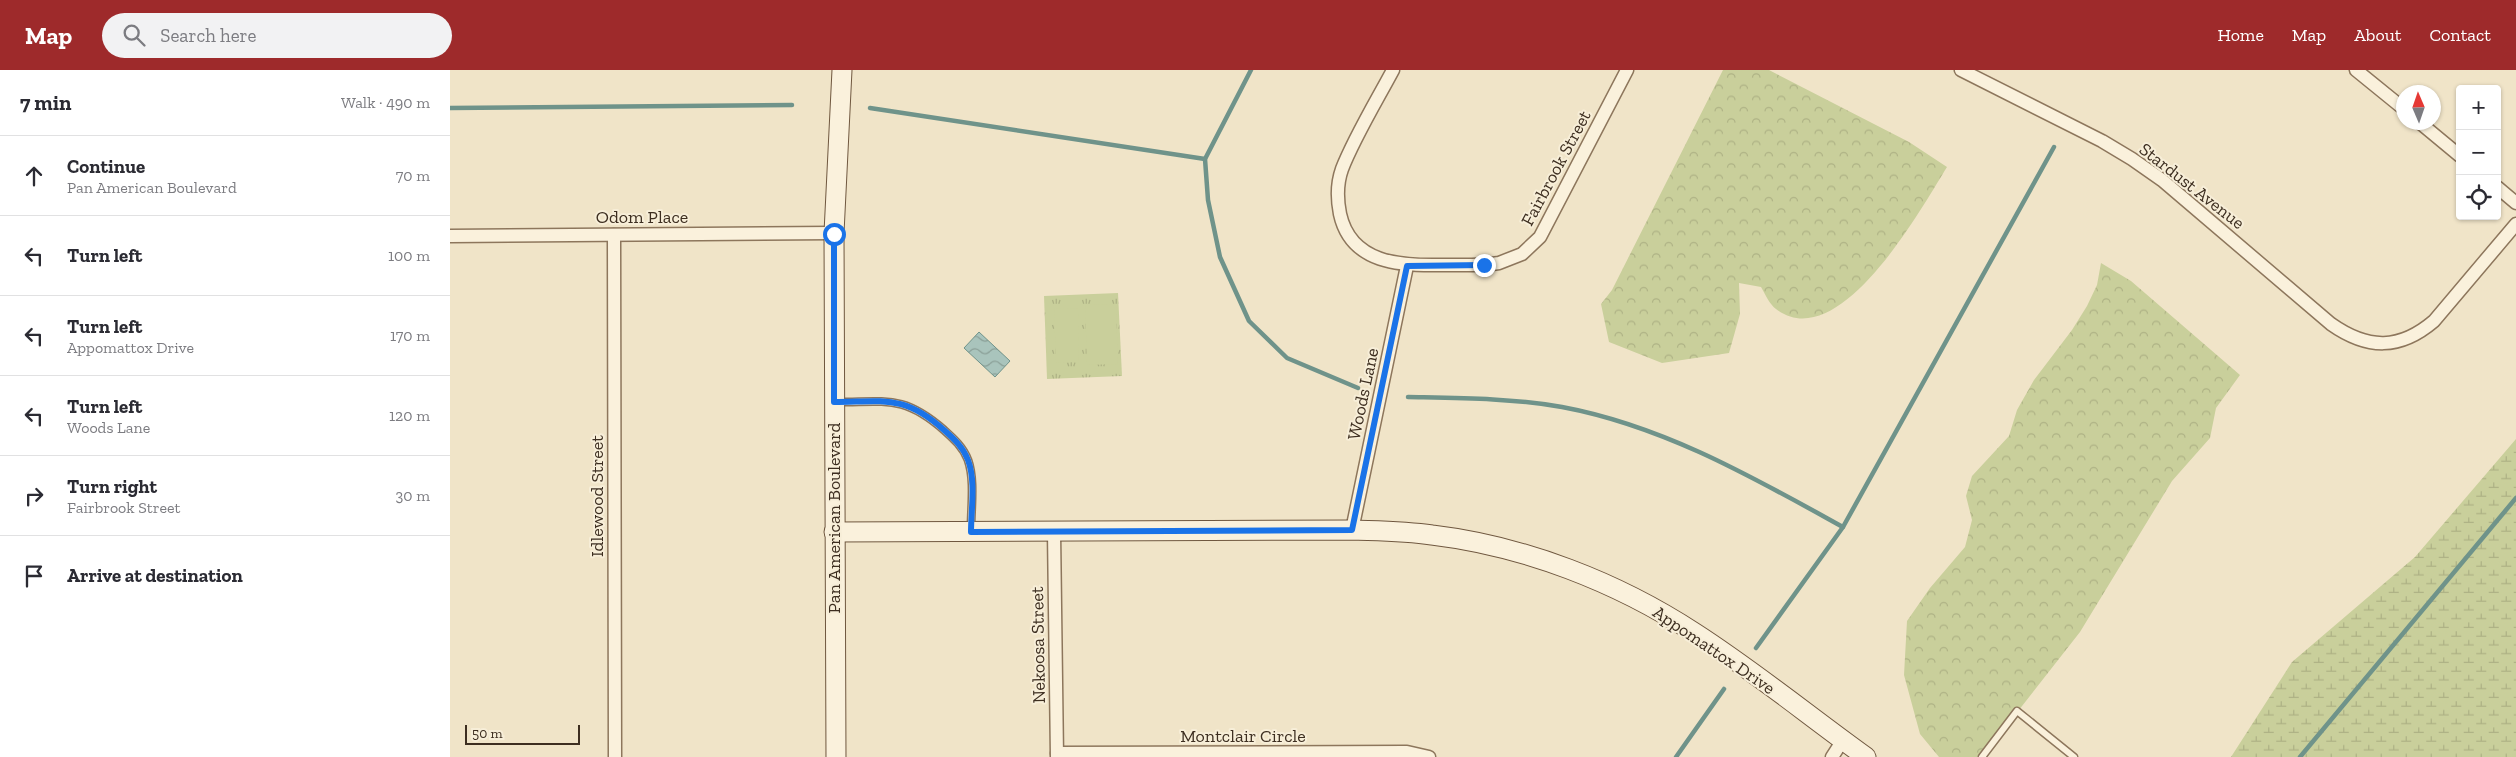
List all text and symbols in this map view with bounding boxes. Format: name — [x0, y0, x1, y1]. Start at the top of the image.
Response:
search box — [102, 13, 452, 58]
text: Map — [25, 21, 72, 50]
icon: search — [120, 21, 148, 49]
text: Search here — [160, 24, 257, 47]
text: Home — [2217, 24, 2264, 46]
text: Map — [2292, 24, 2326, 46]
text: About — [2354, 24, 2401, 46]
text: Contact — [2429, 24, 2491, 46]
north arrow — [2396, 85, 2441, 130]
map controls — [2456, 85, 2501, 220]
button: + — [2456, 85, 2501, 130]
text: 7 min — [20, 90, 71, 115]
text: Walk · 490 m — [341, 93, 430, 112]
street label: Fairbrook Street — [1516, 106, 1596, 230]
button: − — [2456, 130, 2501, 175]
street label: Stardust Avenue — [2135, 138, 2249, 234]
text: Continue — [67, 155, 145, 178]
icon: ahead — [20, 162, 48, 190]
text: 70 m — [396, 166, 430, 185]
button: locate — [2456, 175, 2501, 220]
text: Pan American Boulevard — [67, 178, 237, 197]
street label: Odom Place — [596, 206, 688, 228]
route start — [823, 223, 846, 246]
icon: left — [20, 242, 48, 270]
text: Turn left — [67, 244, 142, 267]
text: 100 m — [388, 246, 430, 265]
route end — [1473, 254, 1496, 277]
text: Turn left — [67, 315, 142, 338]
icon: left — [20, 322, 48, 350]
text: 170 m — [390, 326, 430, 345]
text: Appomattox Drive — [67, 338, 194, 357]
street label: Woods Lane — [1343, 346, 1383, 442]
text: Turn left — [67, 395, 142, 418]
icon: left — [20, 402, 48, 430]
text: 120 m — [389, 406, 430, 425]
text: Woods Lane — [67, 418, 150, 437]
street label: Pan American Boulevard — [823, 422, 845, 613]
street label: Idlewood Street — [586, 435, 608, 557]
text: Turn right — [67, 475, 157, 498]
icon: right — [20, 482, 48, 510]
text: 30 m — [396, 486, 430, 505]
text: Fairbrook Street — [67, 498, 180, 517]
icon: arrive — [20, 562, 48, 590]
text: Arrive at destination — [67, 564, 243, 587]
street label: Nekoosa Street — [1026, 586, 1050, 704]
street label: Appomattox Drive — [1649, 601, 1779, 699]
scale bar — [465, 722, 580, 745]
text: 50 m — [472, 725, 503, 742]
street label: Montclair Circle — [1180, 725, 1306, 747]

